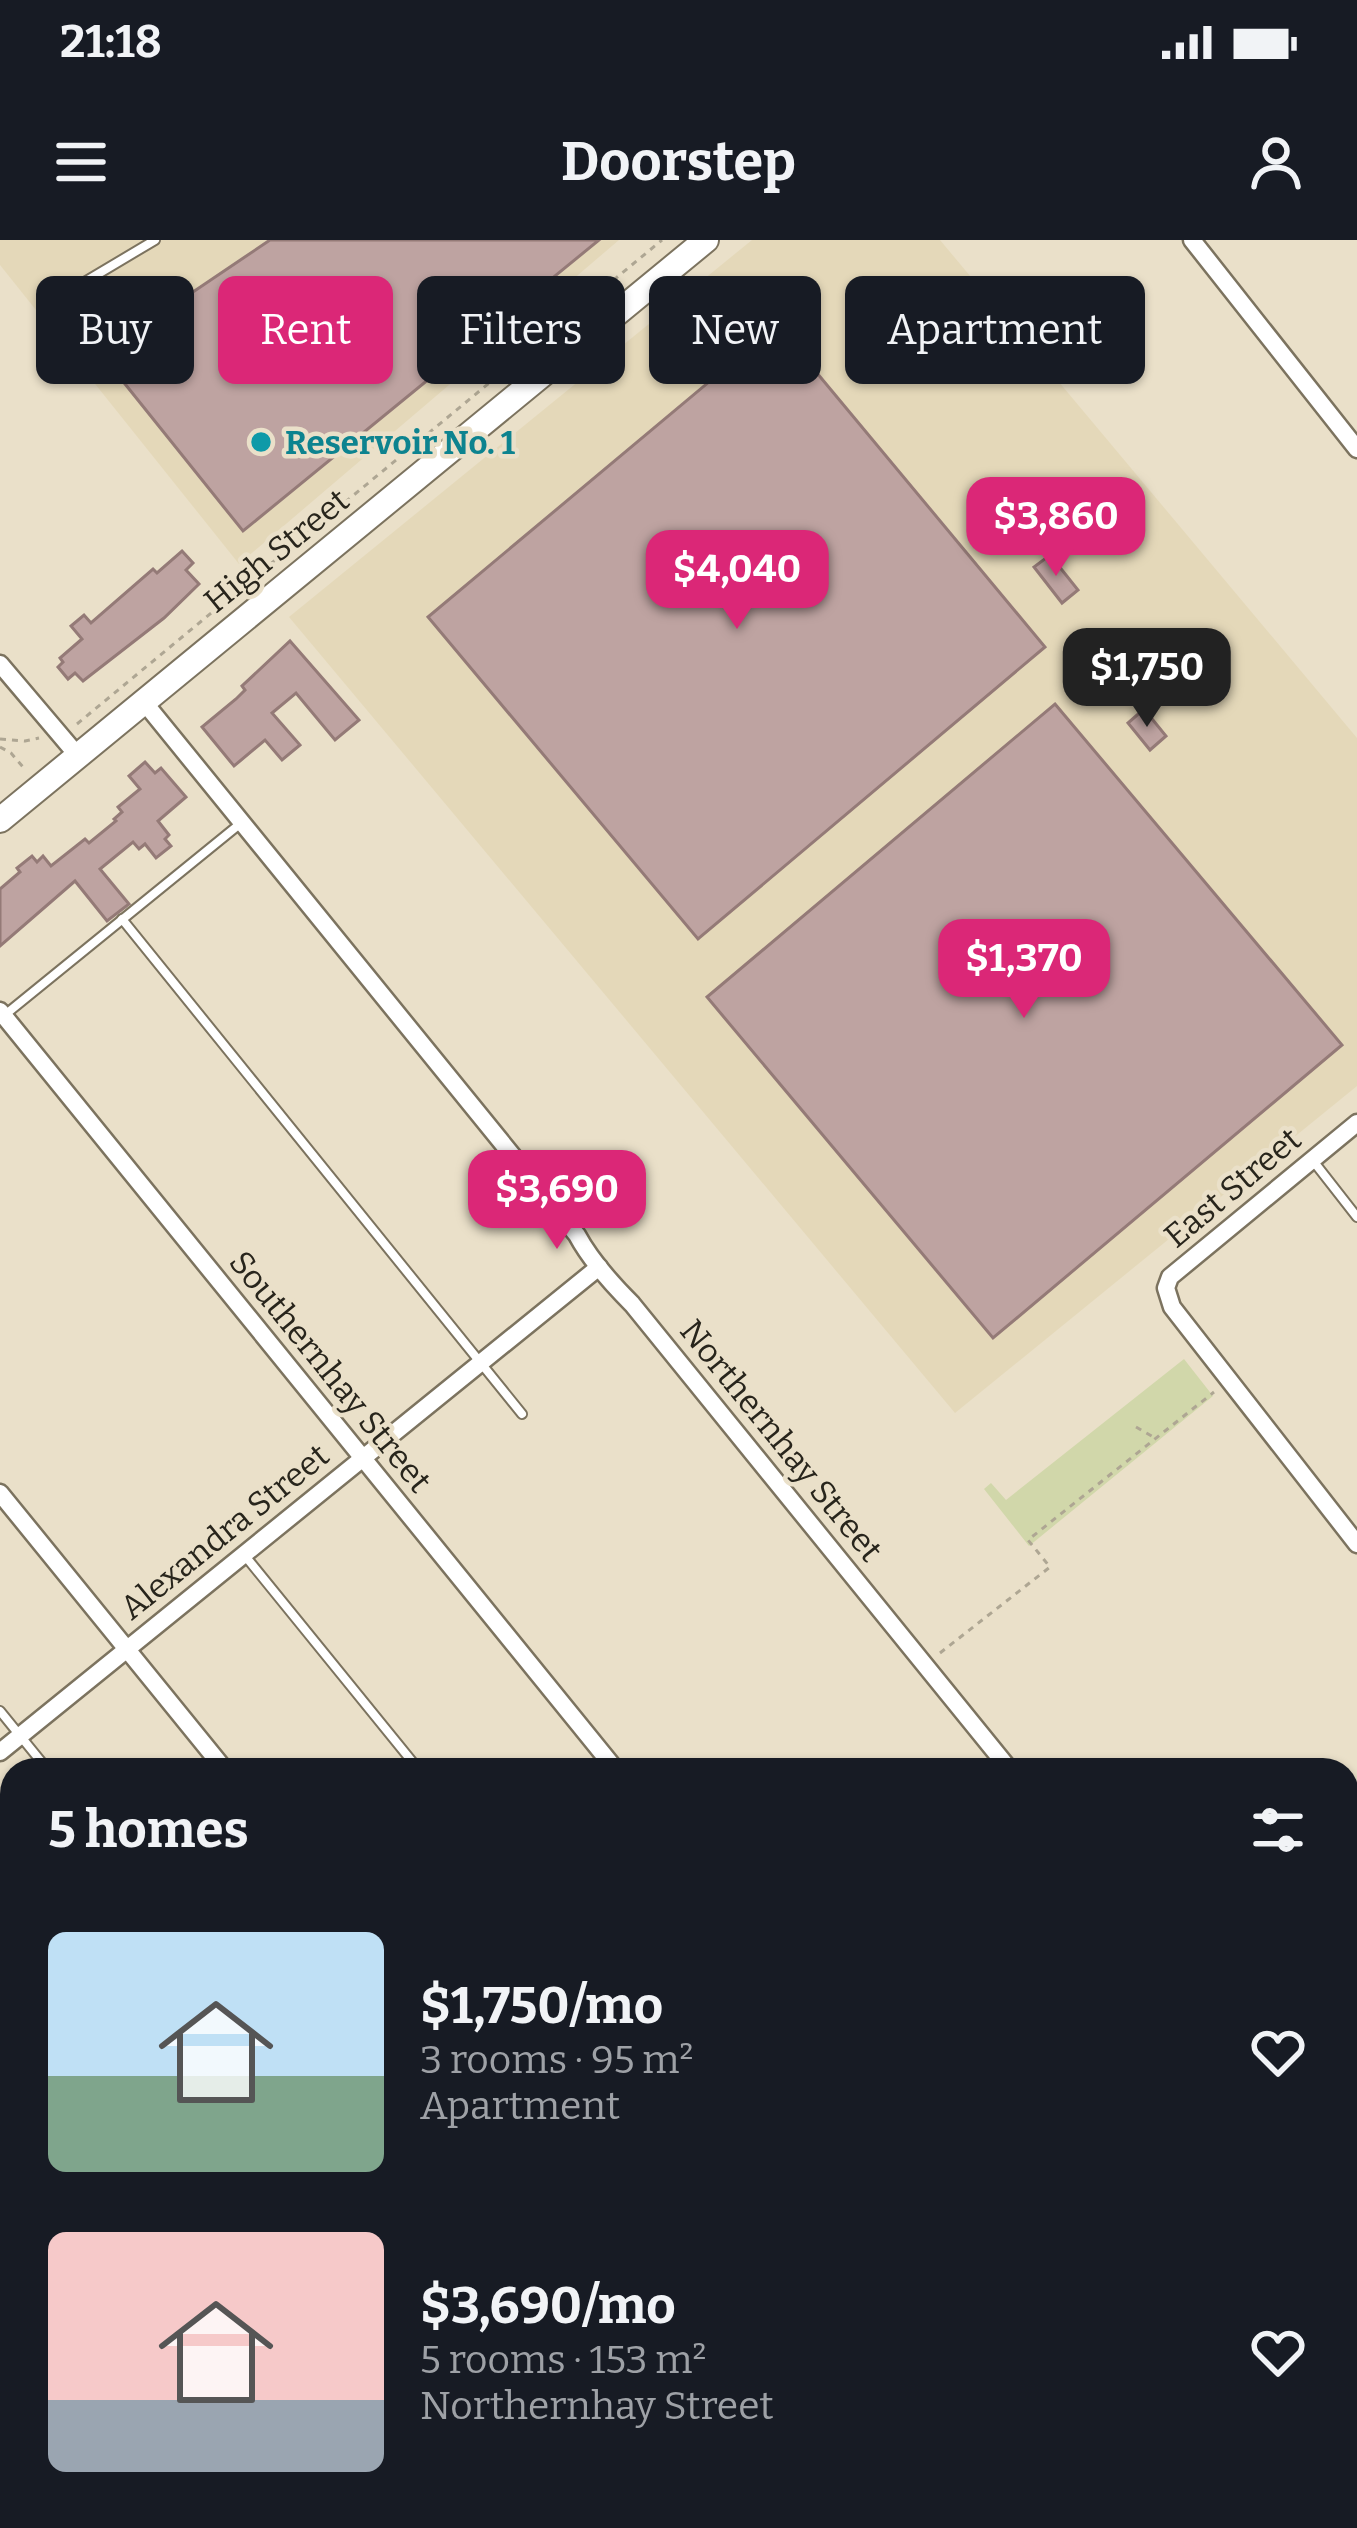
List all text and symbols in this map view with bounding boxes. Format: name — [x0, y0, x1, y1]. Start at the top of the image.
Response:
text: 21:18 — [60, 15, 162, 69]
icon: menu — [48, 129, 114, 195]
icon: person — [1243, 129, 1309, 195]
text: Doorstep — [561, 130, 796, 194]
chip: Buy — [36, 276, 194, 384]
chip: Rent — [218, 276, 393, 384]
chip: Filters — [417, 276, 625, 384]
chip: New — [649, 276, 821, 384]
chip: Apartment — [845, 276, 1145, 384]
place label: Reservoir No. 1 — [285, 423, 516, 463]
marker: Reservoir No. 1 — [248, 429, 274, 455]
pin: $3,860 — [958, 477, 1154, 579]
street label: High Street — [196, 480, 357, 621]
text: $3,860 — [993, 493, 1119, 539]
pin: $4,040 — [639, 530, 835, 632]
text: $4,040 — [673, 546, 801, 592]
pin: $1,750 — [1049, 628, 1245, 730]
text: $1,750 — [1090, 644, 1204, 690]
pin: $1,370 — [926, 919, 1122, 1021]
text: $1,370 — [965, 935, 1083, 981]
street label: East Street — [1156, 1119, 1309, 1256]
pin: $3,690 — [459, 1150, 655, 1252]
text: $3,690 — [495, 1166, 619, 1212]
street label: Southernhay Street — [221, 1243, 440, 1500]
street label: Northernhay Street — [672, 1312, 891, 1570]
street label: Alexandra Street — [112, 1435, 337, 1628]
icon: filters — [1245, 1797, 1311, 1863]
text: 5 homes — [48, 1799, 249, 1861]
text: $1,750/mo — [420, 1975, 663, 2037]
icon: home — [144, 1980, 288, 2124]
icon: heart — [1245, 2019, 1311, 2085]
text: 3 rooms · 95 m² — [420, 2037, 693, 2083]
text: Apartment — [420, 2083, 620, 2129]
text: $3,690/mo — [420, 2275, 676, 2337]
icon: home — [144, 2280, 288, 2424]
icon: heart — [1245, 2319, 1311, 2385]
text: 5 rooms · 153 m² — [420, 2337, 706, 2383]
text: Northernhay Street — [420, 2383, 774, 2429]

